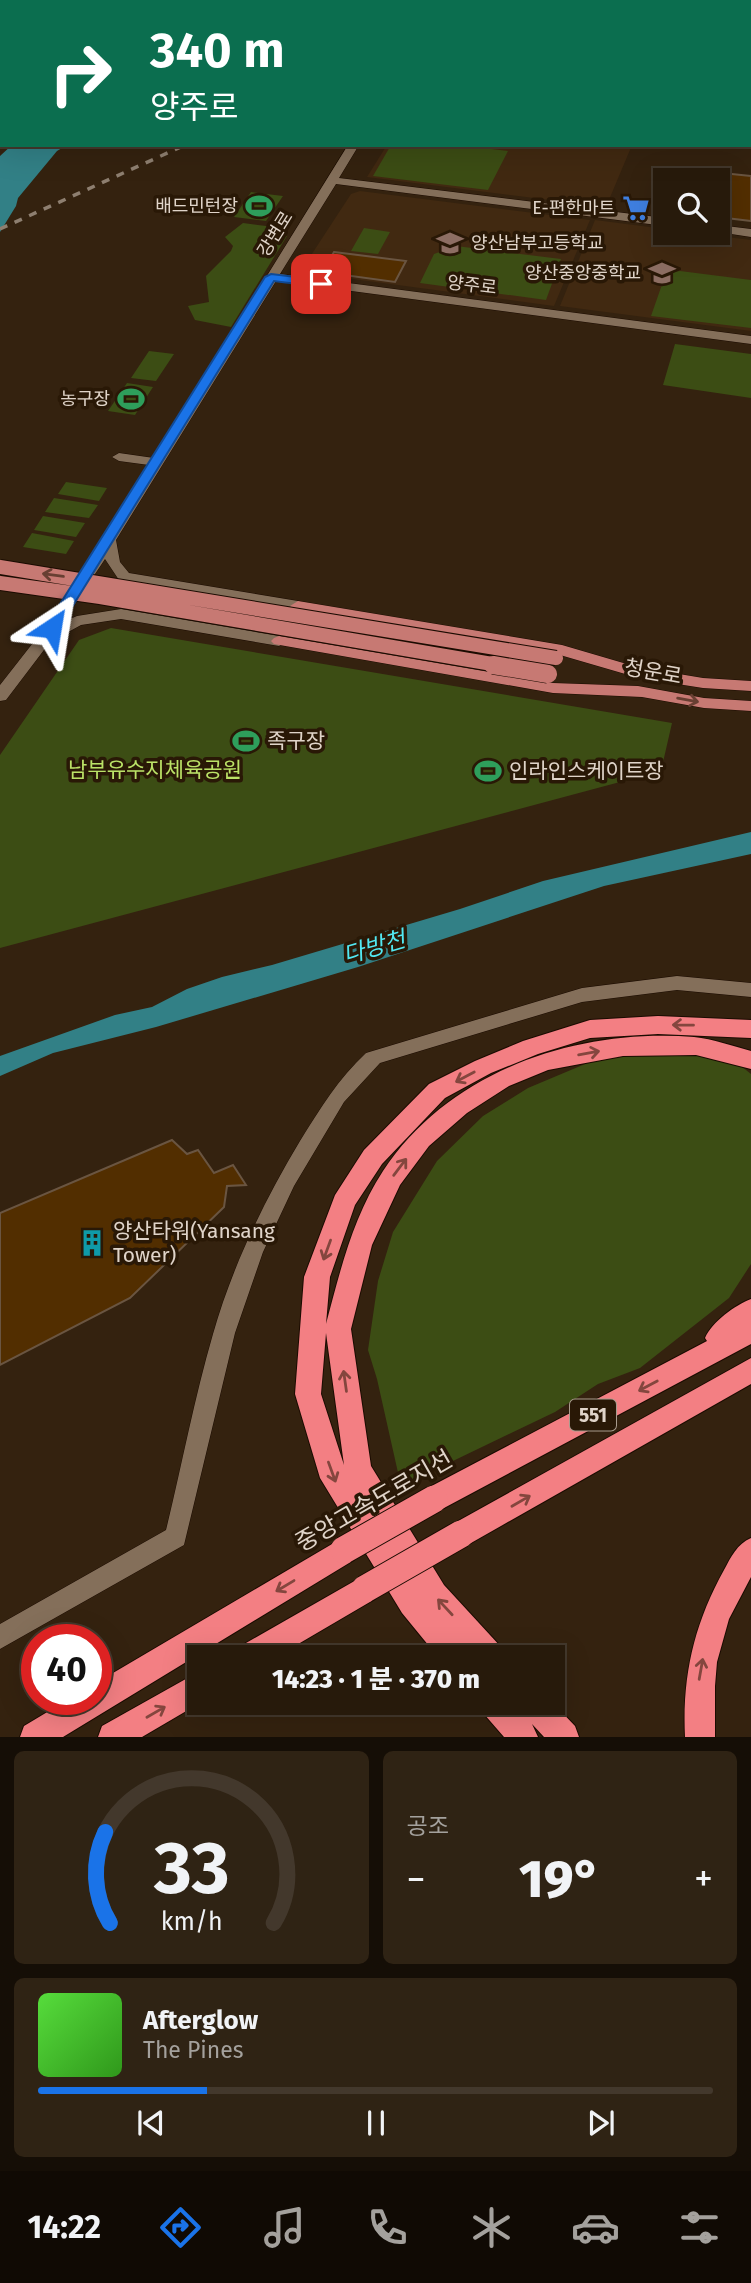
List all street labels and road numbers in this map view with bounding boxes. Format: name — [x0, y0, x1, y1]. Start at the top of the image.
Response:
street label: 강변로 — [253, 207, 297, 261]
street label: 양주로 — [446, 271, 498, 299]
street label: 청운로 — [622, 654, 684, 690]
road number: 551 — [570, 1400, 616, 1430]
street label: 중앙고속도로지선 — [291, 1445, 457, 1557]

